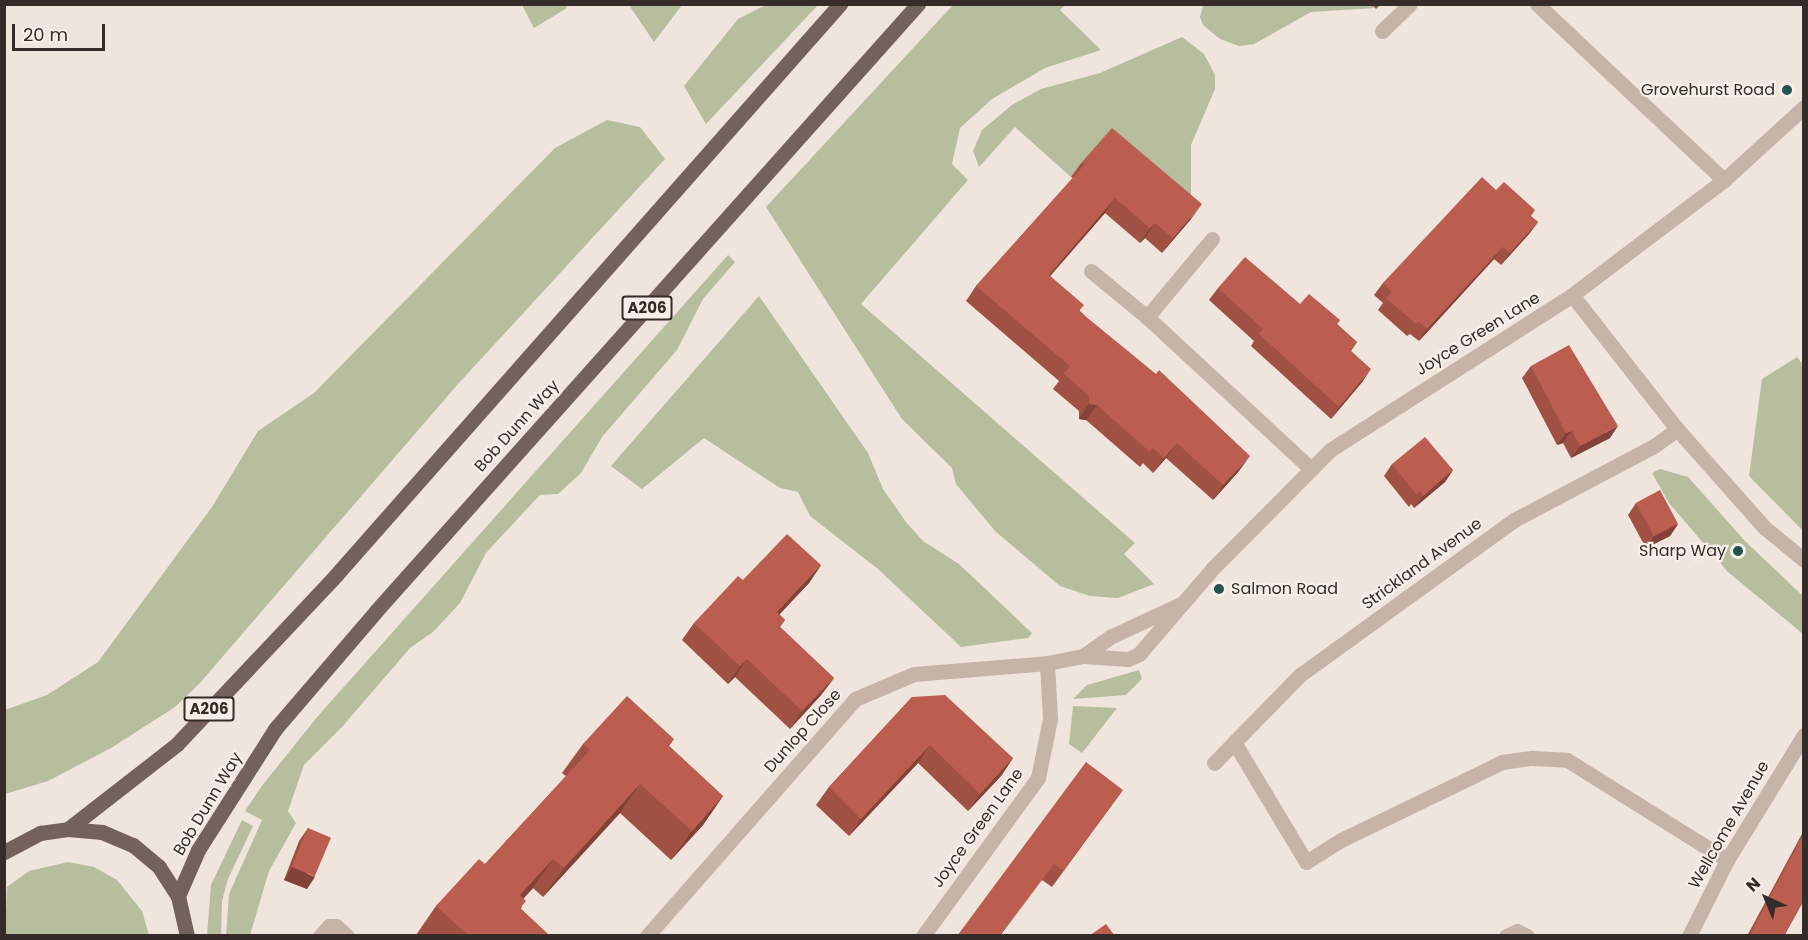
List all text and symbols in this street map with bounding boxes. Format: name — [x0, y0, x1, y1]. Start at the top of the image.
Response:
scale bar — [15, 12, 108, 50]
text: 20 m — [23, 22, 68, 47]
place label: Grovehurst Road — [1641, 80, 1775, 100]
marker: Grovehurst Road — [1780, 83, 1794, 97]
street label: Joyce Green Lane — [1413, 288, 1543, 380]
road number: A206 — [622, 296, 672, 320]
street label: Bob Dunn Way — [471, 376, 563, 476]
street label: Strickland Avenue — [1358, 514, 1486, 614]
place label: Sharp Way — [1639, 541, 1726, 561]
marker: Sharp Way — [1731, 544, 1745, 558]
place label: Salmon Road — [1231, 579, 1338, 599]
marker: Salmon Road — [1212, 582, 1226, 596]
street label: Dunlop Close — [760, 685, 846, 777]
road number: A206 — [184, 697, 234, 721]
street label: Bob Dunn Way — [170, 749, 246, 859]
street label: Wellcome Avenue — [1685, 758, 1773, 892]
street label: Joyce Green Lane — [928, 765, 1028, 891]
north arrow — [1736, 868, 1796, 928]
text: N — [1741, 872, 1765, 897]

